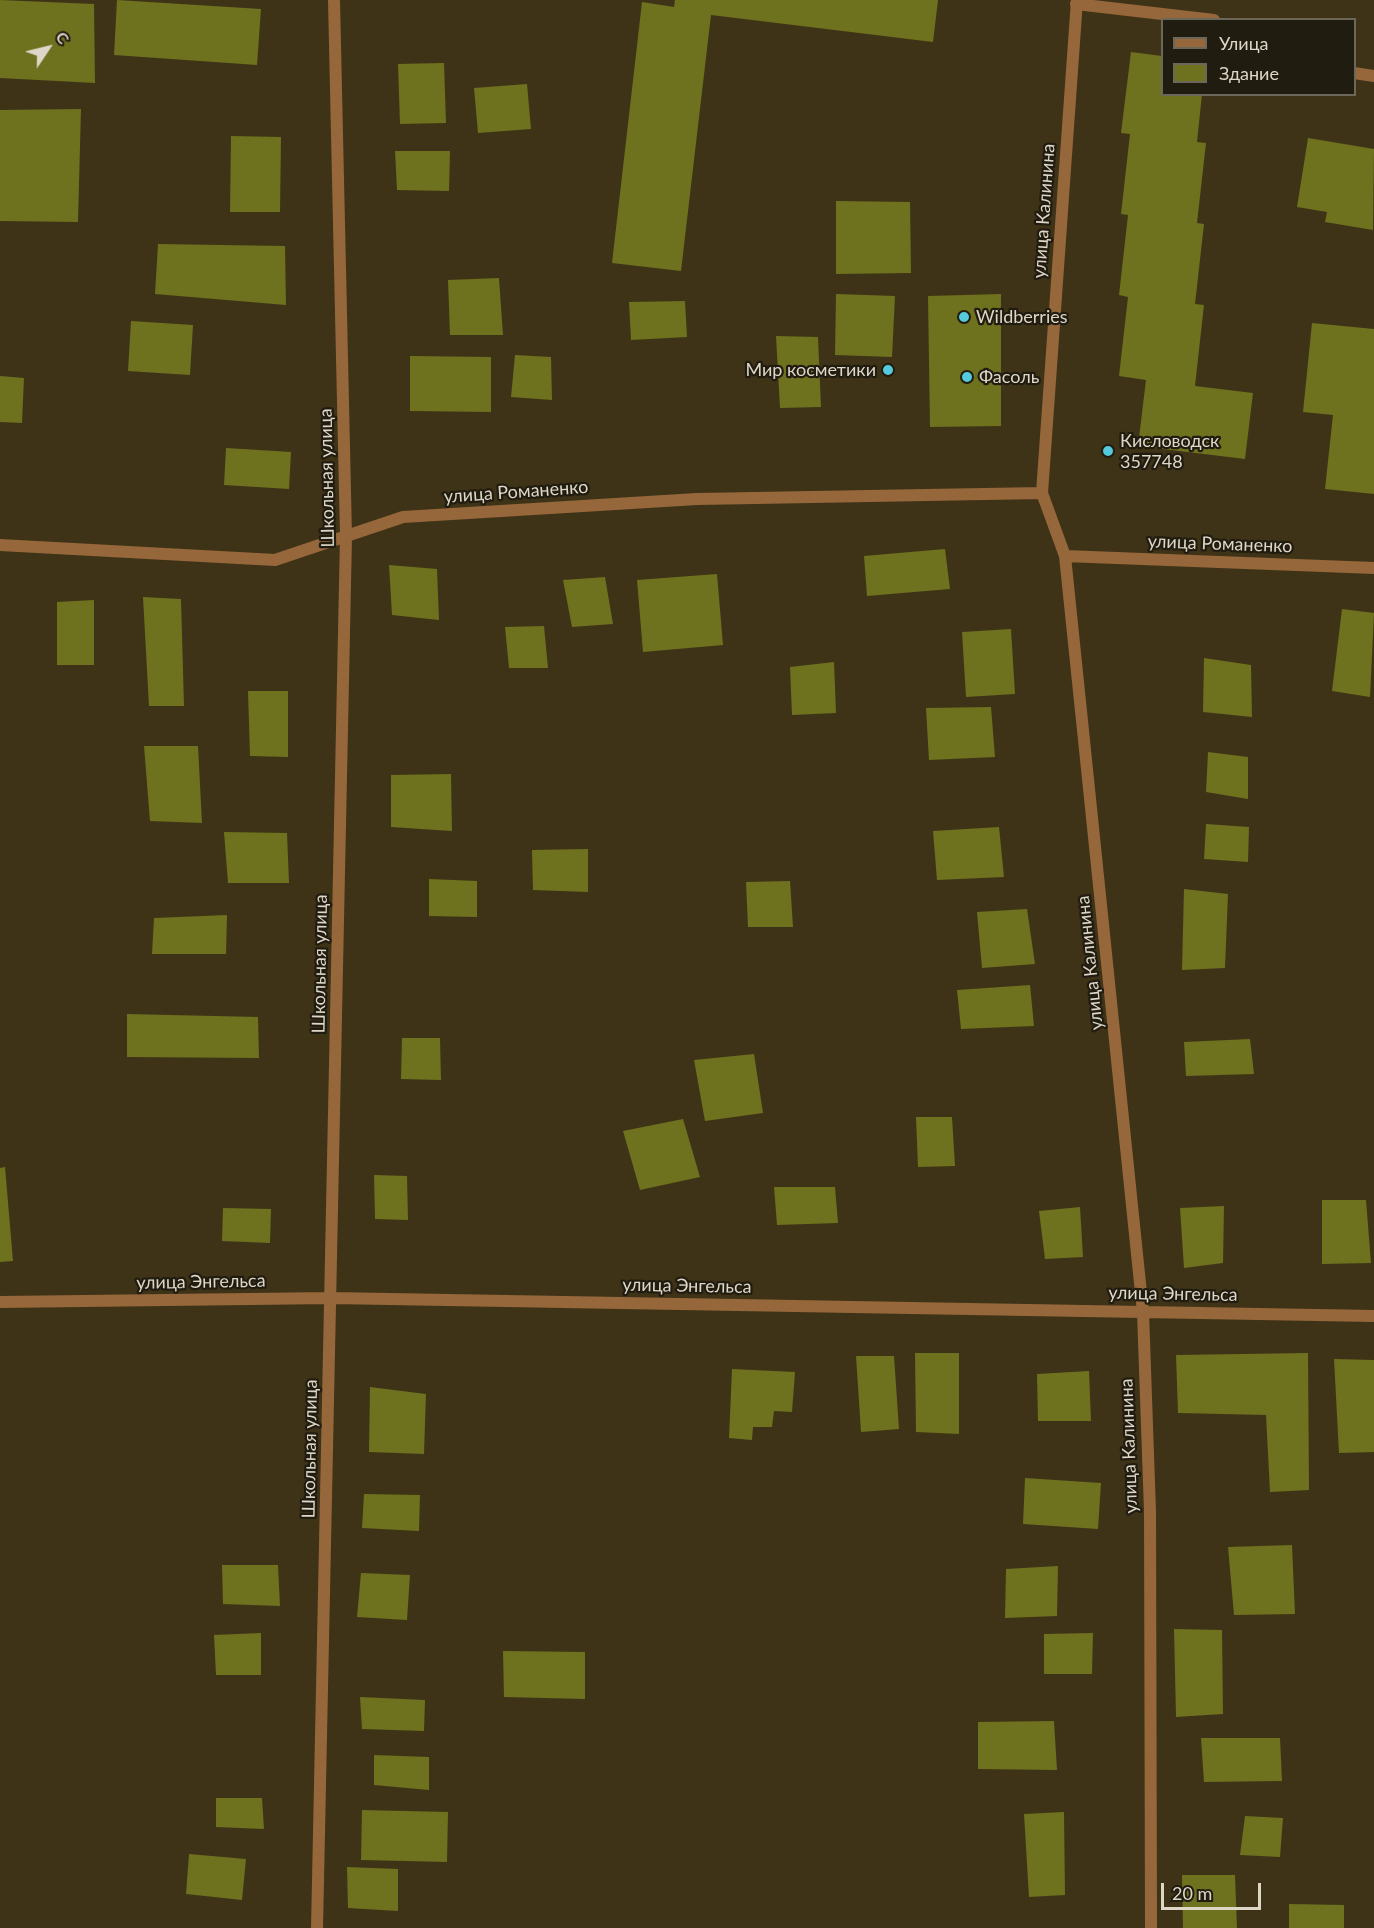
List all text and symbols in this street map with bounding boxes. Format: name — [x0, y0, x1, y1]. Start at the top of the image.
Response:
north arrow — [18, 18, 78, 78]
legend — [1161, 18, 1356, 96]
text: С — [52, 28, 74, 47]
text: Улица — [1219, 32, 1269, 54]
text: Здание — [1219, 62, 1279, 84]
street label: улица Калинина — [1029, 143, 1059, 279]
place label: Wildberries — [976, 306, 1068, 328]
marker: Wildberries — [957, 310, 971, 324]
place label: Мир косметики — [745, 359, 876, 381]
marker: Мир косметики — [881, 363, 895, 377]
place label: Фасоль — [979, 366, 1039, 388]
marker: Фасоль — [960, 370, 974, 384]
street label: Школьная улица — [315, 408, 339, 548]
place label: Кисловодск 357748 — [1120, 430, 1219, 472]
marker: Кисловодск 357748 — [1101, 444, 1115, 458]
street label: улица Романенко — [443, 476, 589, 508]
street label: улица Романенко — [1147, 531, 1293, 557]
street label: Школьная улица — [308, 894, 332, 1034]
street label: улица Калинина — [1072, 895, 1108, 1031]
street label: улица Энгельса — [136, 1270, 266, 1294]
street label: улица Энгельса — [622, 1274, 752, 1298]
street label: улица Энгельса — [1108, 1282, 1238, 1306]
street label: улица Калинина — [1116, 1378, 1142, 1514]
street label: Школьная улица — [298, 1379, 322, 1519]
scale bar — [1164, 1871, 1264, 1909]
text: 20 m — [1172, 1882, 1212, 1904]

